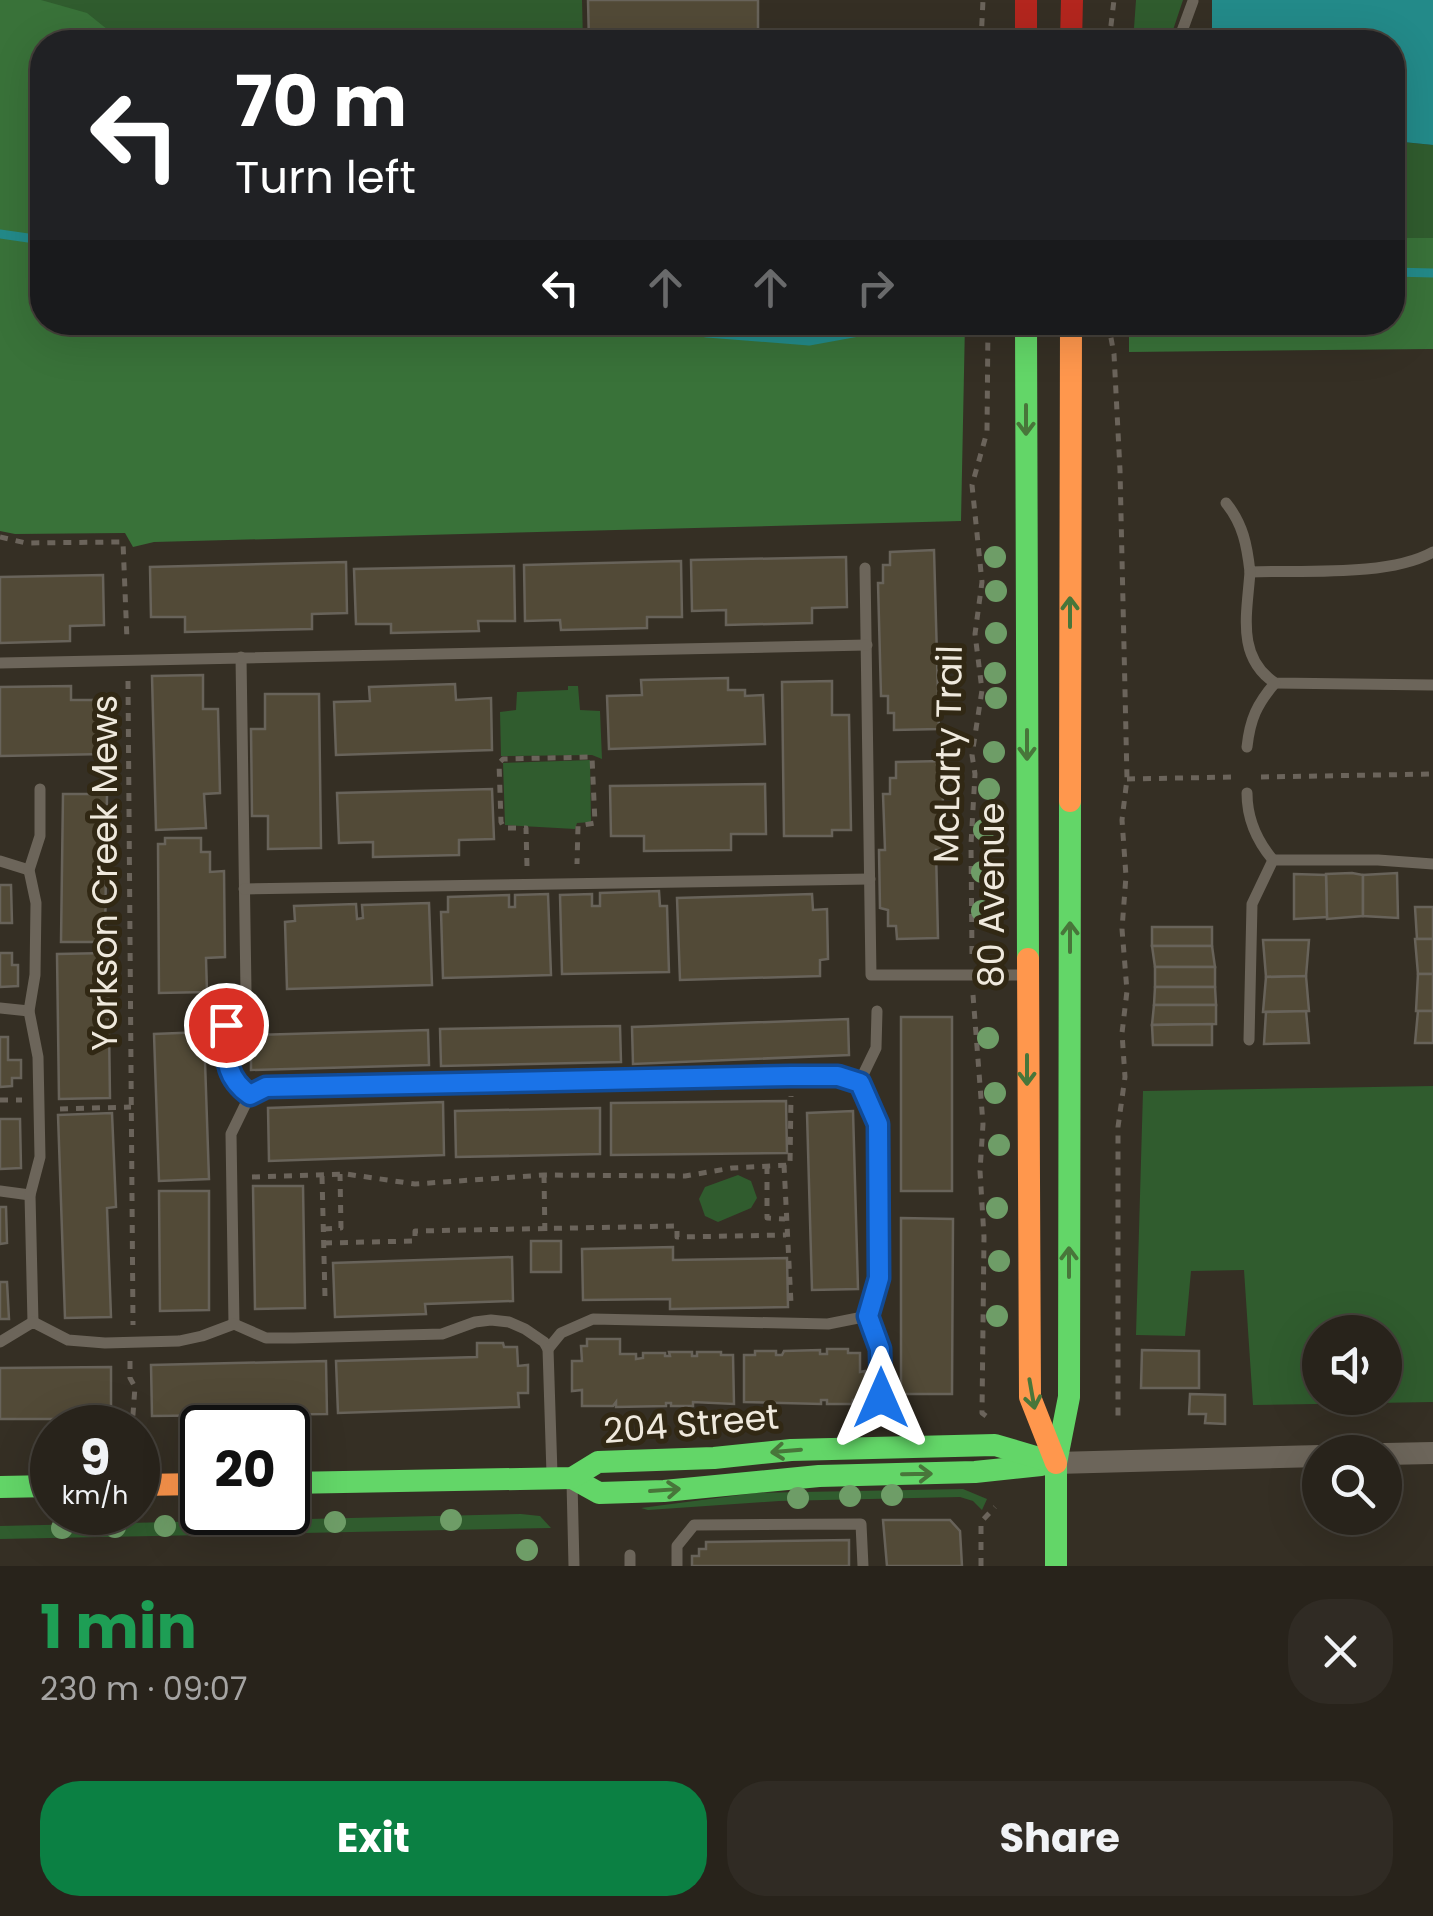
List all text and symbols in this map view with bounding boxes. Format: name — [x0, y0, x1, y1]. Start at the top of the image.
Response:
text: 70 m — [235, 52, 407, 151]
icon: left — [70, 70, 200, 200]
text: Turn left — [235, 146, 416, 209]
icon: left — [533, 260, 588, 315]
icon: ahead — [638, 260, 693, 315]
icon: ahead — [743, 260, 798, 315]
icon: right — [848, 260, 903, 315]
one-way arrow — [1016, 402, 1036, 435]
one-way arrow — [1060, 596, 1080, 628]
street label: McLarty Trail — [921, 645, 974, 863]
street label: Yorkson Creek Mews — [80, 695, 129, 1051]
one-way arrow — [1018, 728, 1036, 760]
street label: 80 Avenue — [967, 803, 1016, 987]
one-way arrow — [1060, 921, 1080, 954]
pin — [184, 983, 269, 1068]
icon: arrive — [199, 998, 254, 1053]
one-way arrow — [1018, 1053, 1037, 1085]
one-way arrow — [1060, 1246, 1078, 1278]
map controls — [1302, 1315, 1402, 1535]
button: sound — [1302, 1315, 1402, 1415]
position arrow — [829, 1346, 933, 1450]
one-way arrow — [1024, 1377, 1042, 1410]
street label: 204 Street — [601, 1391, 781, 1456]
speed limit sign: 20 — [180, 1405, 310, 1535]
text: 9 — [80, 1422, 110, 1493]
button: search — [1302, 1435, 1402, 1535]
one-way arrow — [770, 1442, 802, 1461]
one-way arrow — [900, 1464, 932, 1483]
text: km/h — [62, 1478, 128, 1513]
one-way arrow — [649, 1480, 681, 1499]
text: 1 min — [40, 1585, 197, 1669]
button: close — [1288, 1599, 1393, 1704]
text: 230 m · 09:07 — [40, 1666, 247, 1711]
button: Exit — [40, 1781, 707, 1896]
button: Share — [727, 1781, 1393, 1896]

